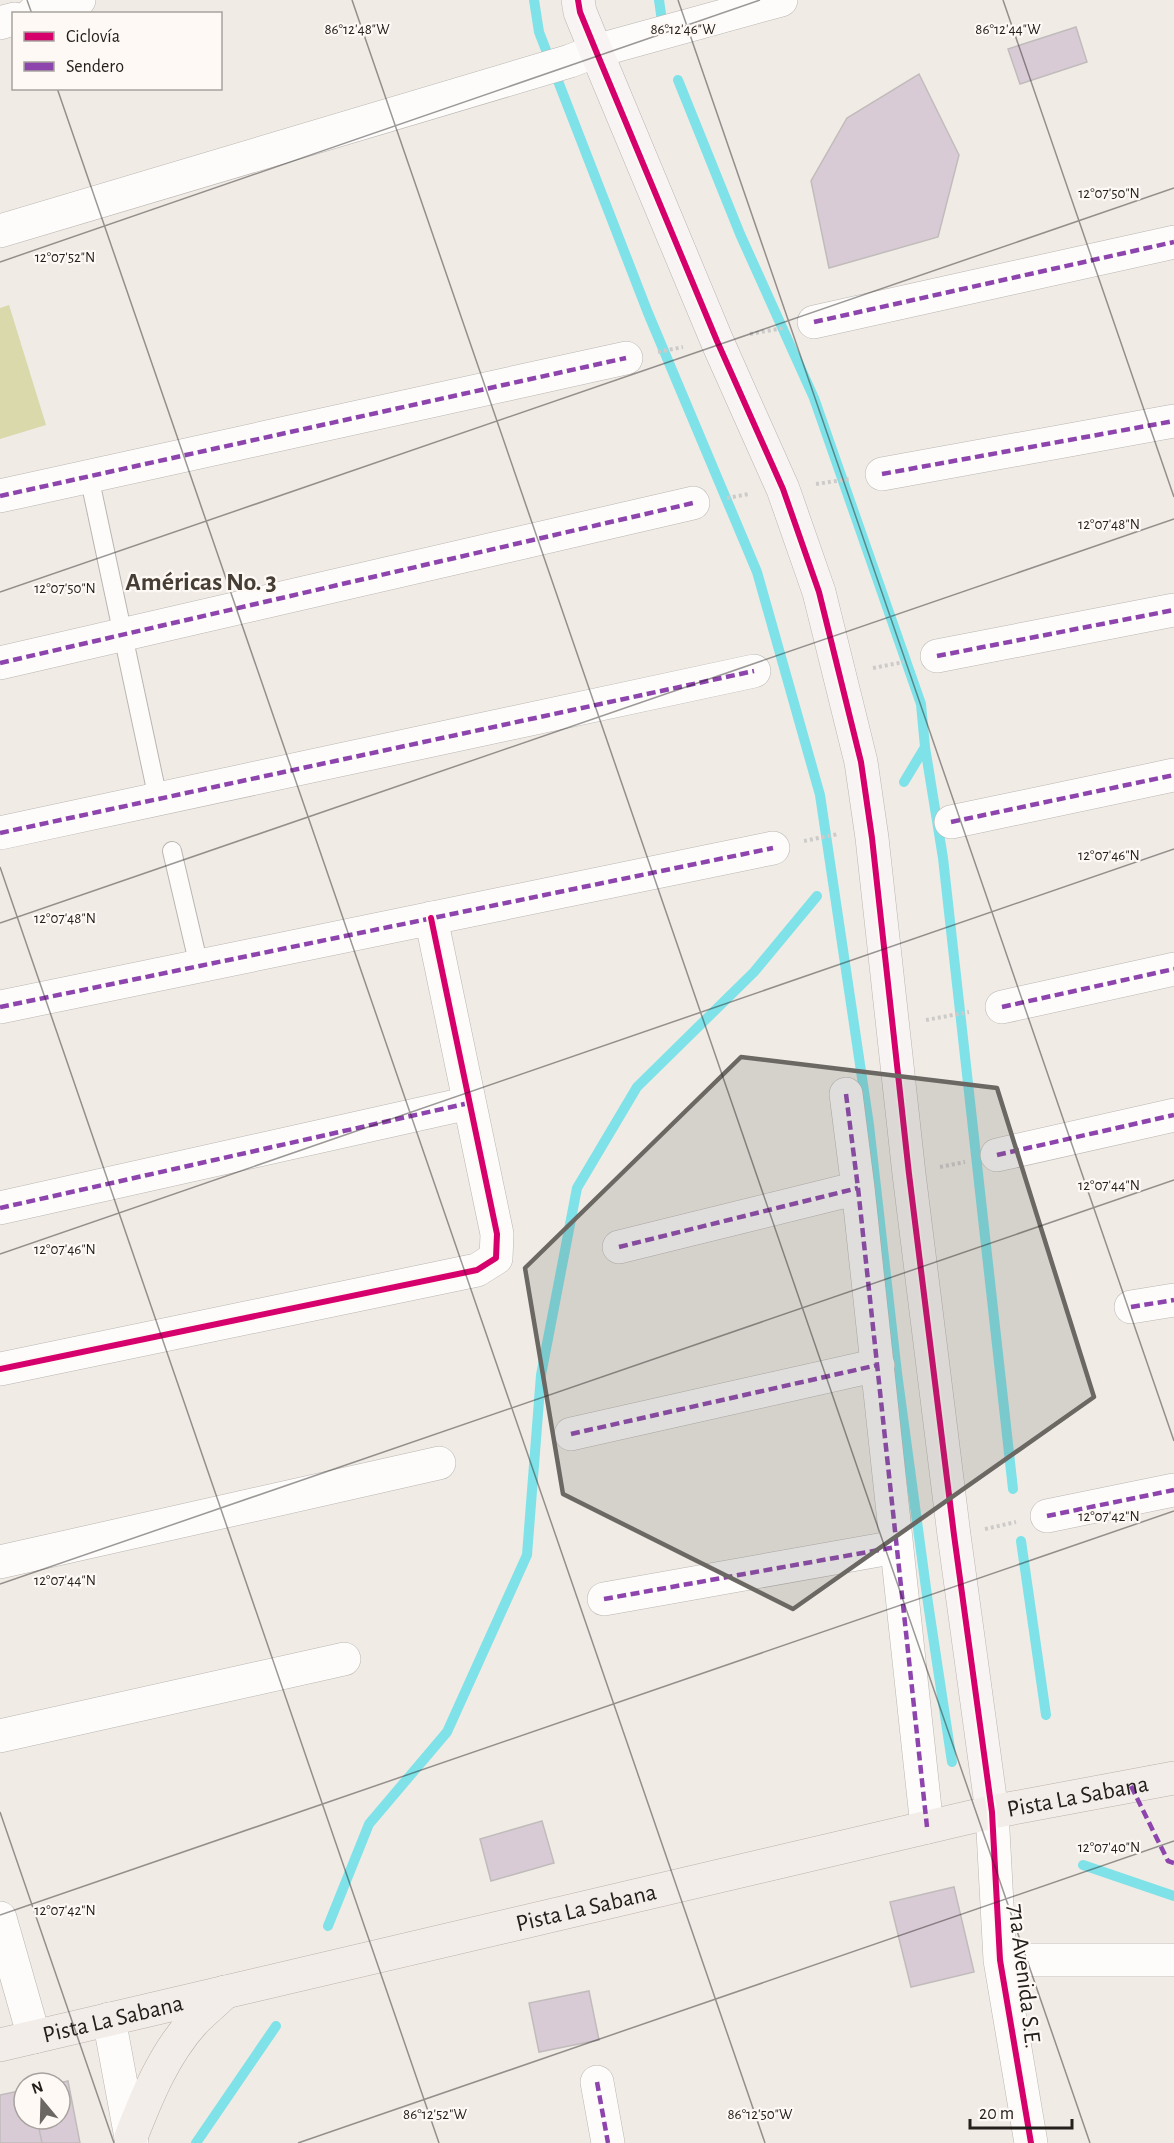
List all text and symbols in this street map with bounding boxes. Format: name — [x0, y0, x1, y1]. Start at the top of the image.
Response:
legend — [12, 12, 222, 90]
text: 86°12'48"W — [324, 22, 390, 37]
text: 86°12'46"W — [650, 22, 716, 37]
text: 86°12'44"W — [975, 22, 1041, 37]
text: Ciclovía — [66, 28, 120, 46]
text: Sendero — [66, 58, 124, 76]
text: 12°07'50"N — [1078, 186, 1140, 201]
text: 12°07'52"N — [35, 250, 95, 265]
text: 12°07'48"N — [1078, 517, 1140, 532]
district label: Américas No. 3 — [125, 569, 277, 595]
text: 12°07'50"N — [34, 581, 96, 596]
text: 12°07'46"N — [1078, 848, 1140, 863]
text: 12°07'48"N — [34, 911, 96, 926]
text: 12°07'44"N — [1078, 1178, 1140, 1193]
text: 12°07'46"N — [34, 1242, 96, 1257]
text: 12°07'42"N — [1078, 1509, 1140, 1524]
text: 12°07'44"N — [34, 1573, 96, 1588]
street label: Pista La Sabana — [1005, 1772, 1150, 1822]
text: 12°07'40"N — [1078, 1840, 1140, 1855]
street label: Pista La Sabana — [514, 1880, 659, 1936]
street label: 71a Avenida S.E. — [1003, 1902, 1045, 2050]
text: 12°07'42"N — [34, 1903, 96, 1918]
street label: Pista La Sabana — [41, 1991, 186, 2048]
north arrow — [12, 2071, 72, 2131]
text: N — [30, 2078, 45, 2097]
scale bar — [970, 2092, 1072, 2130]
text: 20 m — [979, 2105, 1014, 2123]
text: 86°12'52"W — [403, 2107, 468, 2122]
text: 86°12'50"W — [727, 2107, 793, 2122]

